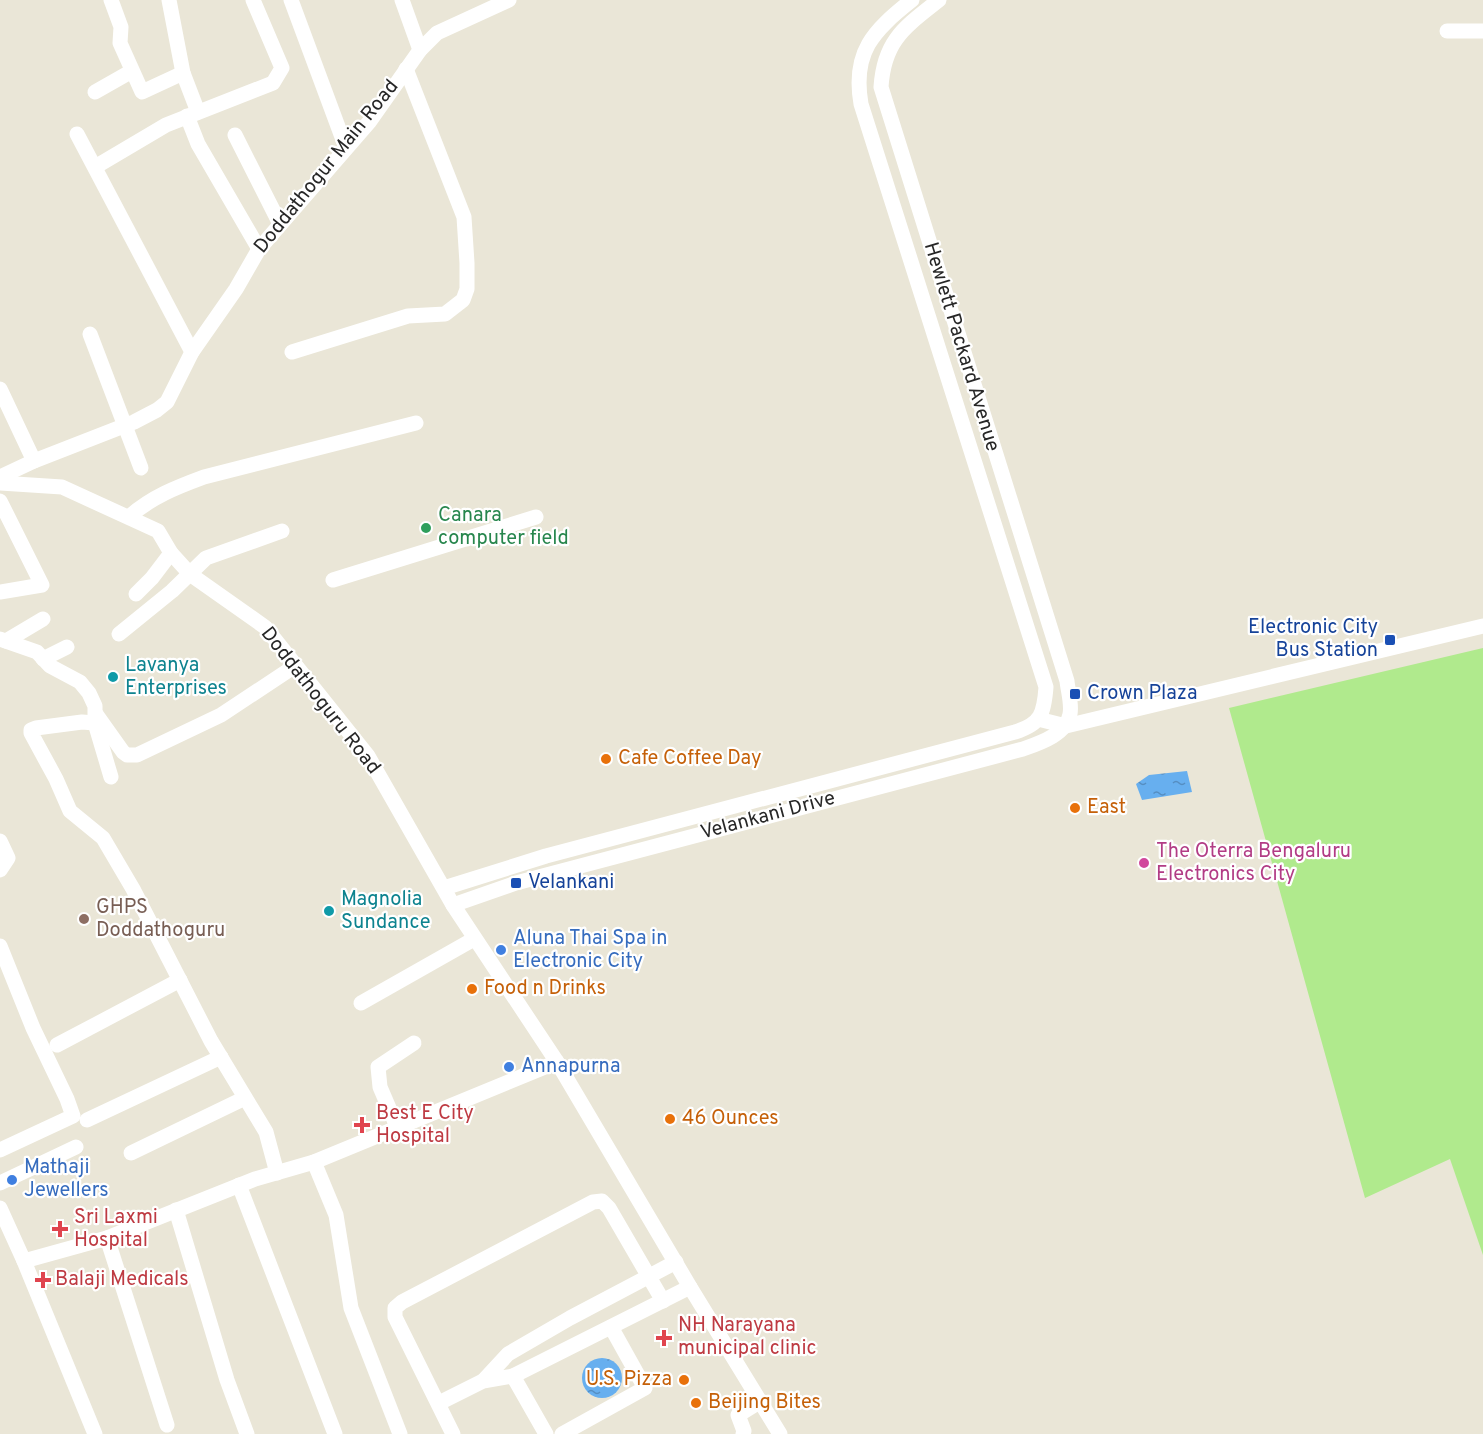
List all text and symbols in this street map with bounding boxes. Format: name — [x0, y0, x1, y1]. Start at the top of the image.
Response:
street label: Doddathogur Main Road — [249, 75, 405, 259]
street label: Hewlett Packard Avenue — [917, 239, 1005, 455]
place label: Canara computer field — [438, 503, 569, 552]
marker: Canara computer field — [419, 521, 433, 535]
place label: Electronic City Bus Station — [1248, 615, 1378, 664]
street label: Doddathoguru Road — [254, 622, 386, 780]
marker: Electronic City Bus Station — [1383, 633, 1397, 647]
place label: Lavanya Enterprises — [125, 653, 227, 702]
marker: Lavanya Enterprises — [106, 670, 120, 684]
place label: Crown Plaza — [1087, 681, 1197, 707]
marker: Crown Plaza — [1068, 687, 1082, 701]
place label: Cafe Coffee Day — [618, 746, 762, 772]
marker: Cafe Coffee Day — [599, 752, 613, 766]
street label: Velankani Drive — [698, 786, 838, 846]
place label: East — [1087, 795, 1126, 821]
marker: East — [1068, 801, 1082, 815]
place label: The Oterra Bengaluru Electronics City — [1156, 839, 1351, 888]
marker: The Oterra Bengaluru Electronics City — [1137, 856, 1151, 870]
place label: Velankani — [528, 870, 614, 896]
marker: Velankani — [509, 876, 523, 890]
place label: Magnolia Sundance — [341, 887, 430, 936]
place label: GHPS Doddathoguru — [96, 895, 225, 944]
marker: Magnolia Sundance — [322, 904, 336, 918]
marker: GHPS Doddathoguru — [77, 912, 91, 926]
place label: Aluna Thai Spa in Electronic City — [513, 926, 667, 975]
marker: Aluna Thai Spa in Electronic City — [494, 943, 508, 957]
place label: Food n Drinks — [484, 976, 606, 1002]
marker: Food n Drinks — [465, 982, 479, 996]
place label: Annapurna — [521, 1054, 621, 1080]
marker: Annapurna — [502, 1060, 516, 1074]
place label: Best E City Hospital — [376, 1101, 474, 1150]
place label: 46 Ounces — [682, 1106, 779, 1132]
marker: 46 Ounces — [663, 1112, 677, 1126]
marker: Best E City Hospital — [353, 1116, 371, 1134]
place label: Mathaji Jewellers — [24, 1155, 109, 1204]
marker: Mathaji Jewellers — [5, 1173, 19, 1187]
place label: Sri Laxmi Hospital — [74, 1205, 158, 1254]
marker: Sri Laxmi Hospital — [51, 1220, 69, 1238]
place label: Balaji Medicals — [55, 1267, 189, 1293]
marker: Balaji Medicals — [36, 1273, 50, 1287]
place label: NH Narayana municipal clinic — [678, 1313, 816, 1362]
marker: NH Narayana municipal clinic — [655, 1329, 673, 1347]
place label: U.S. Pizza — [586, 1367, 672, 1393]
marker: U.S. Pizza — [677, 1373, 691, 1387]
place label: Beijing Bites — [708, 1390, 821, 1416]
marker: Beijing Bites — [689, 1396, 703, 1410]

